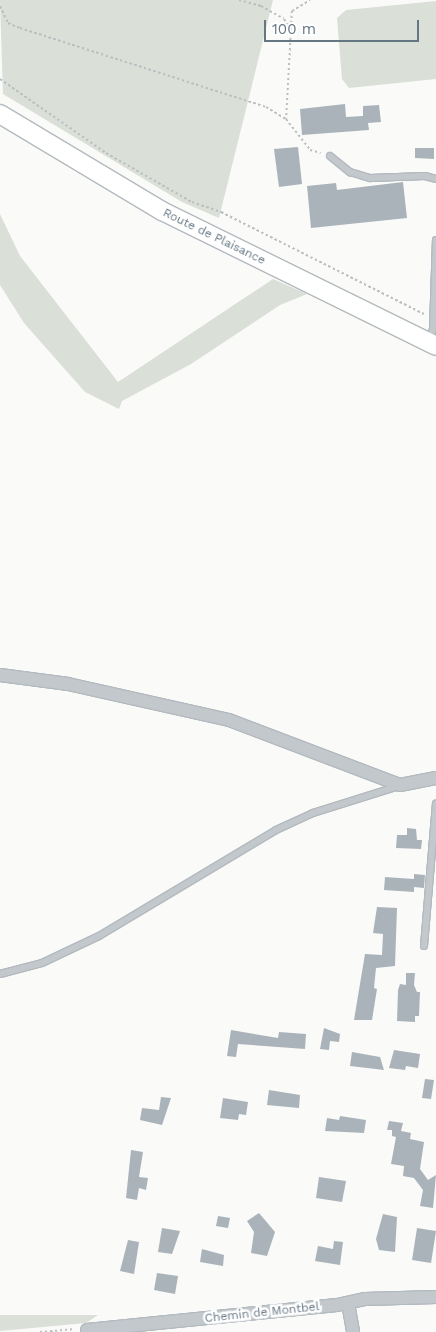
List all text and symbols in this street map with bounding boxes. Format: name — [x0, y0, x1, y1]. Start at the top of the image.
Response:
scale bar — [266, 10, 421, 42]
text: 100 m — [272, 20, 316, 38]
street label: Route de Plaisance — [160, 206, 268, 268]
street label: Chemin de Montbel — [204, 1300, 320, 1326]

